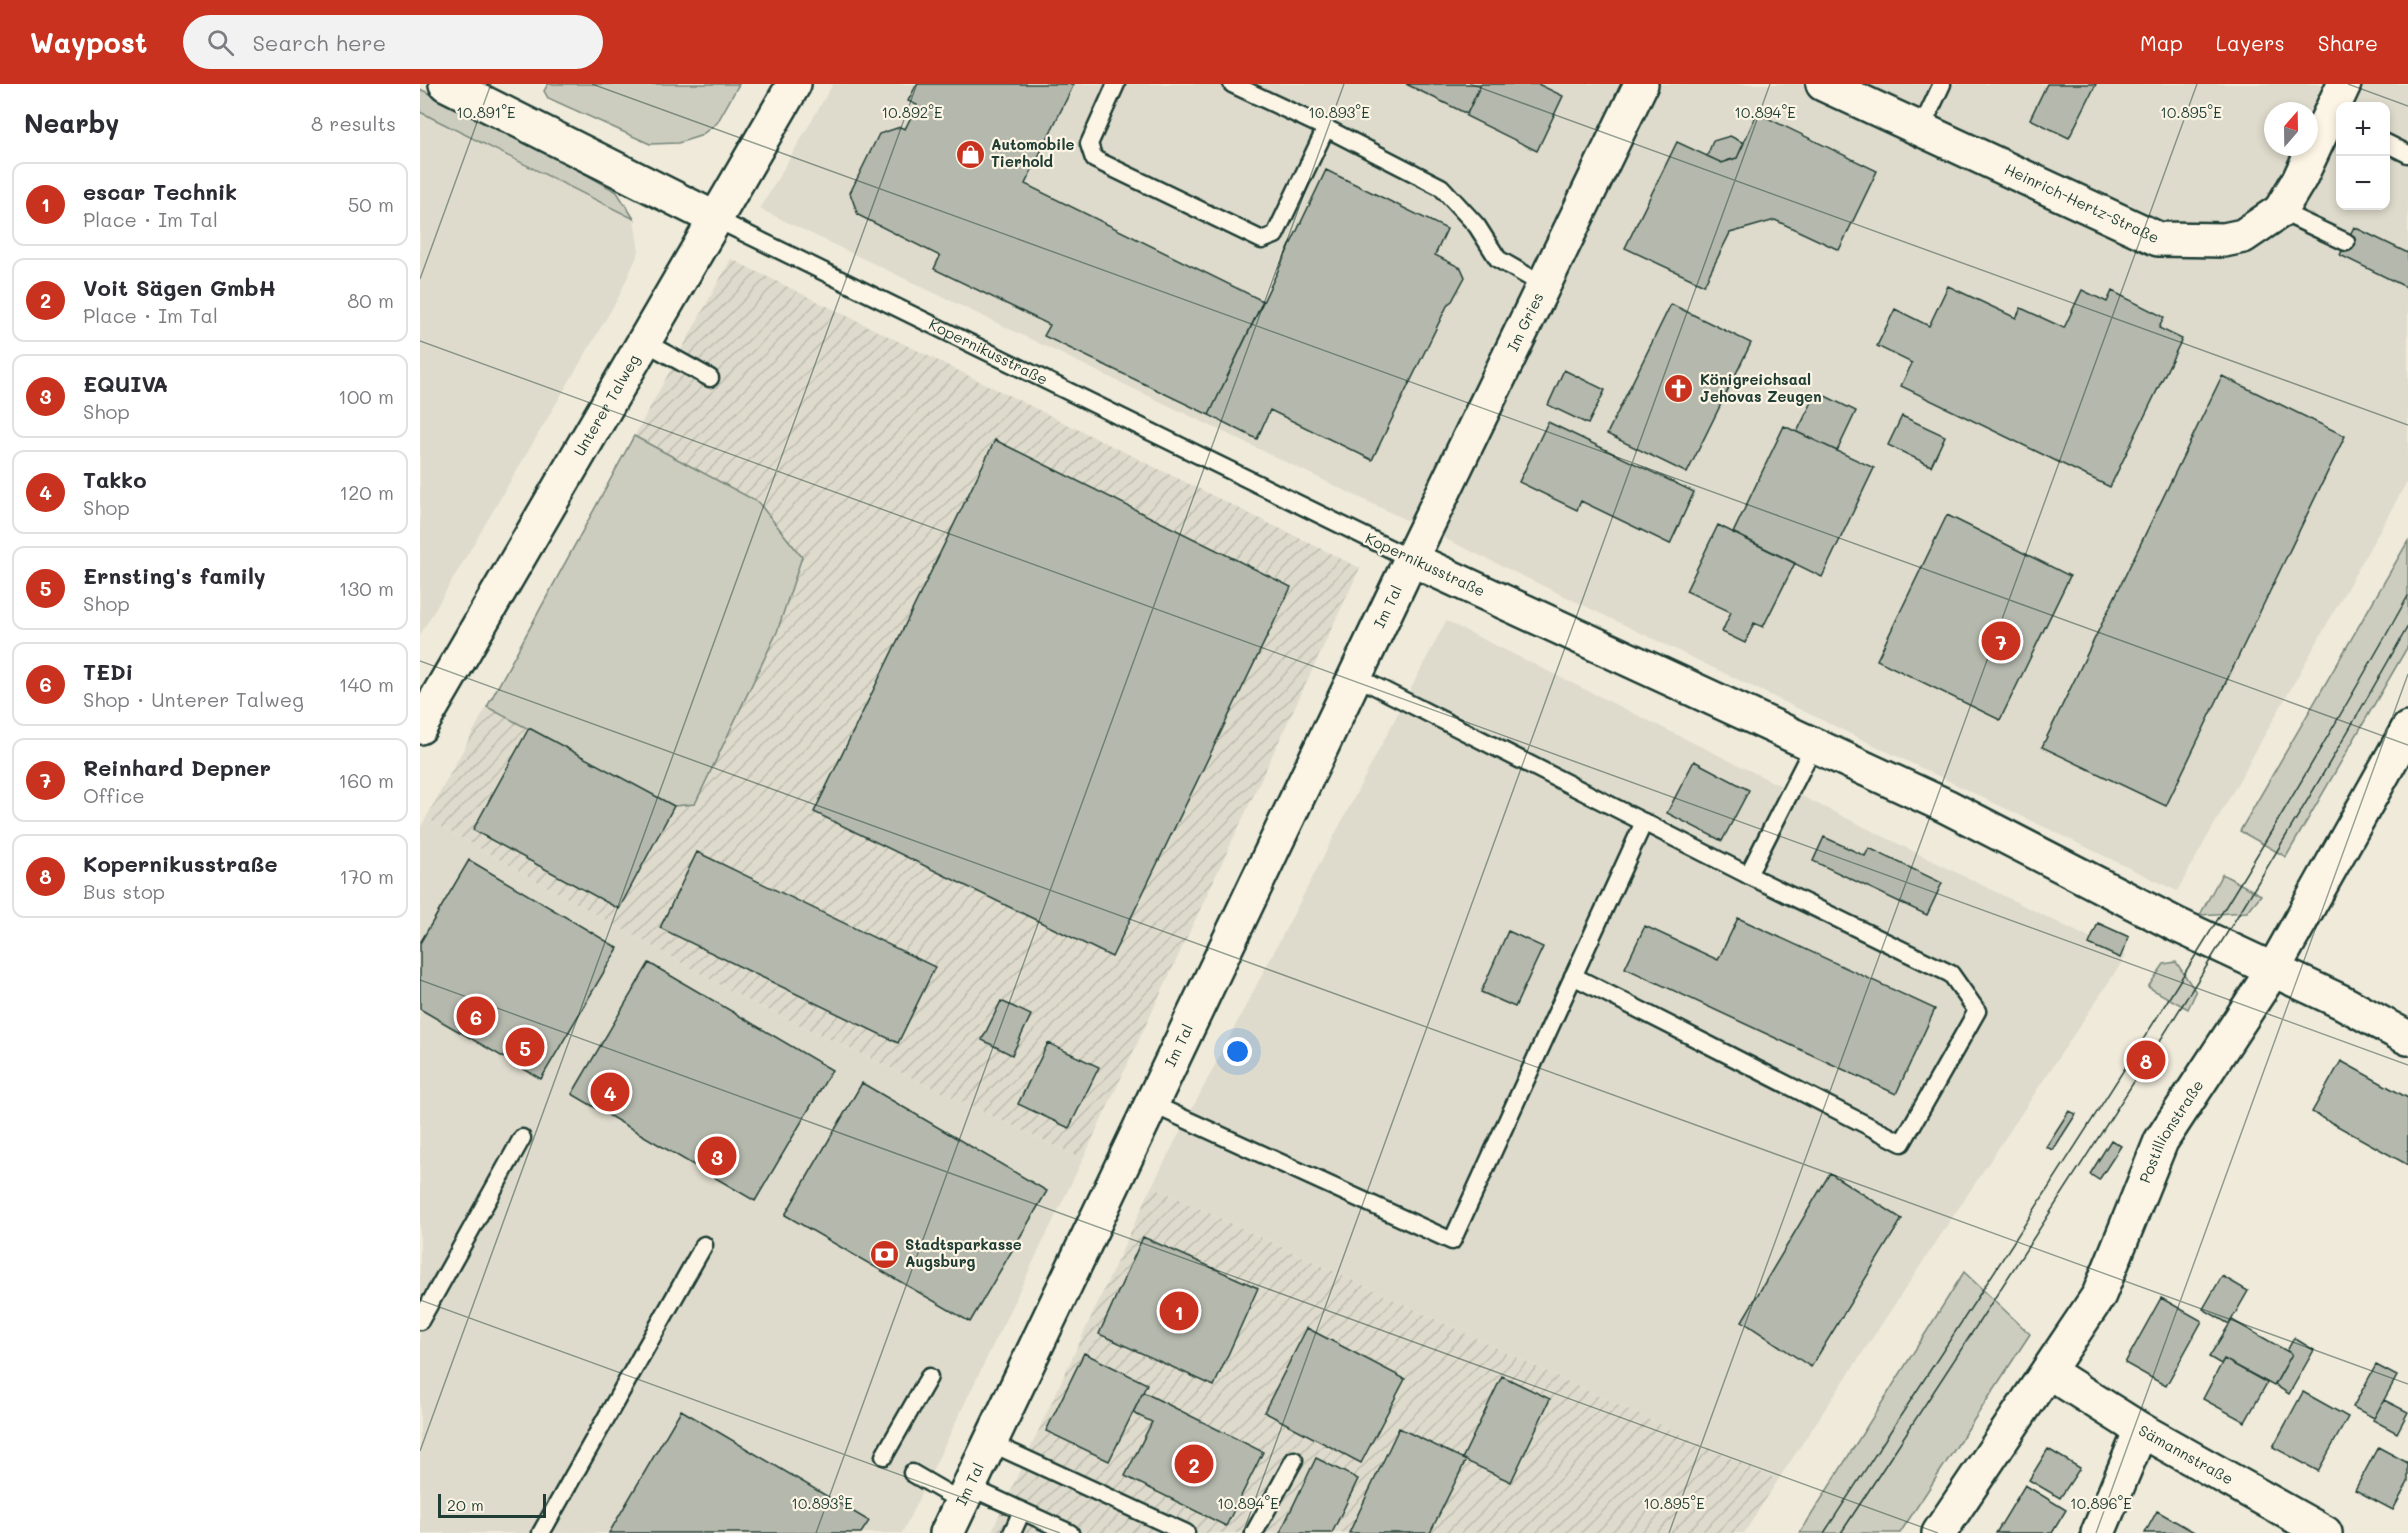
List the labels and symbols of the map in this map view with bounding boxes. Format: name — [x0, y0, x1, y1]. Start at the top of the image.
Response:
text: 10.891°E — [456, 102, 516, 122]
text: 10.892°E — [881, 102, 943, 122]
text: 10.893°E — [1308, 102, 1370, 122]
text: 10.894°E — [1734, 102, 1796, 122]
text: 10.895°E — [2160, 102, 2222, 122]
north arrow — [2264, 102, 2318, 156]
place label: Automobile Tierhold — [991, 134, 1074, 171]
shop icon: Automobile Tierhold — [954, 138, 986, 170]
street label: Heinrich-Hertz-Straße — [2002, 158, 2163, 247]
street label: Im Gries — [1502, 289, 1548, 355]
street label: Kopernikusstraße — [926, 314, 1051, 389]
street label: Unterer Talweg — [569, 350, 644, 459]
place label: Königreichsaal Jehovas Zeugen — [1700, 369, 1822, 406]
church icon: Königreichsaal Jehovas Zeugen — [1663, 373, 1695, 405]
street label: Kopernikusstraße — [1362, 528, 1489, 601]
street label: Im Tal — [1369, 582, 1406, 631]
pin: 7 — [1982, 618, 2020, 664]
pin: 6 — [456, 994, 496, 1038]
street label: Im Tal — [1160, 1021, 1197, 1070]
pin: 5 — [506, 1024, 544, 1070]
your location — [1223, 1037, 1252, 1066]
pin: 8 — [2126, 1038, 2166, 1082]
pin: 4 — [590, 1070, 630, 1114]
street label: Postillionstraße — [2134, 1076, 2207, 1186]
pin: 3 — [698, 1134, 736, 1178]
place label: Stadtsparkasse Augsburg — [905, 1234, 1022, 1271]
bank icon: Stadtsparkasse Augsburg — [868, 1238, 900, 1270]
pin: 1 — [1160, 1288, 1198, 1334]
street label: Sämannstraße — [2135, 1420, 2237, 1489]
pin: 2 — [1174, 1442, 1214, 1486]
street label: Im Tal — [951, 1459, 988, 1508]
scale bar — [438, 1491, 546, 1518]
text: 10.893°E — [791, 1493, 853, 1513]
text: 10.894°E — [1217, 1493, 1279, 1513]
text: 10.895°E — [1643, 1493, 1705, 1513]
text: 10.896°E — [2070, 1493, 2132, 1513]

